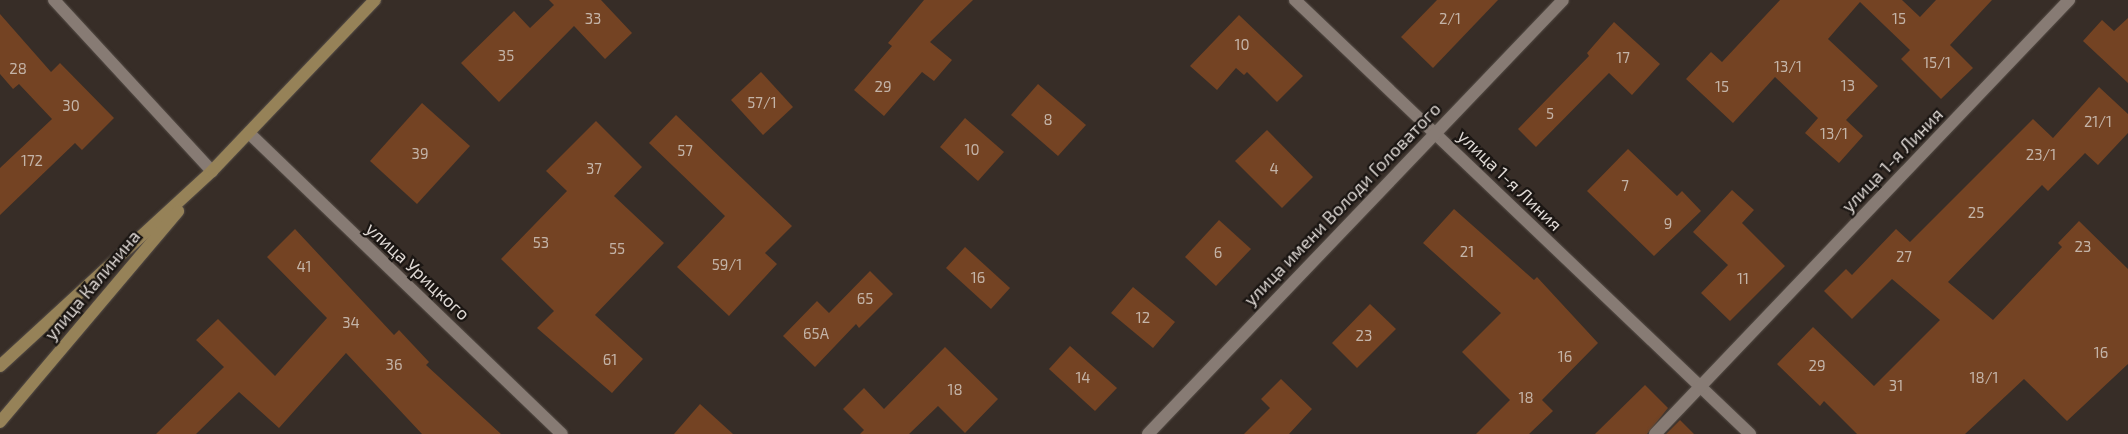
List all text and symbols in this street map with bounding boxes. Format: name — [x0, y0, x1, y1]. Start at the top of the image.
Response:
house number: 33 — [585, 10, 601, 28]
house number: 2/1 — [1439, 10, 1461, 28]
house number: 15 — [1892, 10, 1906, 28]
house number: 10 — [1234, 36, 1250, 54]
house number: 35 — [498, 47, 514, 65]
house number: 17 — [1616, 49, 1630, 67]
house number: 15/1 — [1923, 54, 1951, 72]
house number: 13/1 — [1774, 58, 1802, 76]
house number: 28 — [9, 60, 27, 78]
house number: 13 — [1841, 77, 1855, 95]
house number: 29 — [874, 78, 892, 96]
house number: 15 — [1715, 78, 1729, 96]
house number: 57/1 — [747, 94, 777, 112]
house number: 30 — [62, 97, 80, 115]
street label: улица имени Володи Головатого — [1239, 98, 1445, 310]
street label: улица 1-я Линия — [1837, 103, 1947, 217]
house number: 5 — [1546, 105, 1554, 123]
house number: 8 — [1043, 111, 1053, 129]
house number: 21/1 — [2084, 113, 2112, 131]
street label: улица 1-я Линия — [1453, 125, 1567, 235]
house number: 13/1 — [1820, 125, 1848, 143]
house number: 10 — [964, 141, 980, 159]
house number: 57 — [677, 142, 693, 160]
house number: 39 — [412, 145, 428, 163]
house number: 23/1 — [2026, 146, 2056, 164]
house number: 172 — [21, 152, 43, 170]
house number: 37 — [586, 160, 602, 178]
house number: 4 — [1269, 160, 1279, 178]
house number: 7 — [1621, 177, 1629, 195]
house number: 25 — [1968, 204, 1984, 222]
house number: 9 — [1664, 215, 1672, 233]
street label: улица Урицкого — [362, 217, 474, 325]
street label: улица Калинина — [40, 226, 144, 344]
house number: 53 — [533, 234, 549, 252]
house number: 23 — [2075, 238, 2091, 256]
house number: 55 — [609, 240, 625, 258]
house number: 21 — [1460, 243, 1474, 261]
house number: 6 — [1214, 244, 1222, 262]
house number: 27 — [1896, 248, 1912, 266]
house number: 59/1 — [712, 256, 742, 274]
house number: 41 — [296, 258, 312, 276]
house number: 16 — [971, 269, 985, 287]
house number: 11 — [1737, 270, 1749, 288]
house number: 65 — [857, 290, 873, 308]
house number: 12 — [1136, 309, 1150, 327]
house number: 34 — [342, 314, 360, 332]
house number: 65А — [803, 325, 829, 343]
house number: 23 — [1356, 327, 1372, 345]
house number: 16 — [2094, 344, 2108, 362]
house number: 16 — [1558, 348, 1572, 366]
house number: 61 — [603, 351, 617, 369]
house number: 36 — [386, 356, 402, 374]
house number: 29 — [1808, 357, 1826, 375]
house number: 14 — [1075, 369, 1091, 387]
house number: 18/1 — [1970, 369, 1998, 387]
house number: 31 — [1889, 377, 1903, 395]
house number: 18 — [947, 381, 963, 399]
house number: 18 — [1518, 389, 1534, 407]

